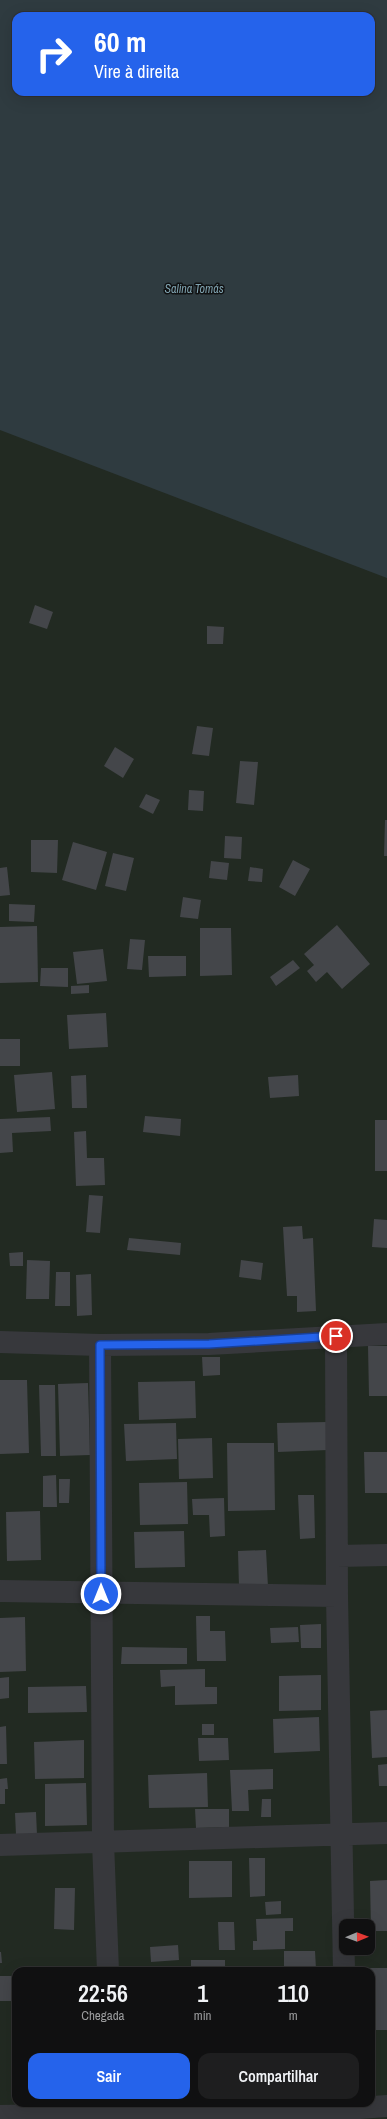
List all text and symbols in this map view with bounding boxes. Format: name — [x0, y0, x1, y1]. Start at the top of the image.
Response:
text: 60 m — [94, 23, 146, 61]
icon: right — [28, 28, 80, 80]
text: Vire à direita — [94, 59, 179, 84]
water label: Salina Tomás — [164, 281, 224, 297]
pin — [319, 1319, 353, 1353]
icon: arrive — [325, 1325, 347, 1347]
position arrow — [80, 1573, 122, 1615]
north arrow — [339, 1919, 375, 1955]
map controls — [339, 1919, 375, 1955]
text: 22:56 — [78, 1977, 128, 2009]
text: 1 — [197, 1977, 208, 2009]
text: 110 — [277, 1977, 309, 2009]
text: Chegada — [81, 2007, 125, 2024]
text: min — [194, 2007, 212, 2024]
text: m — [289, 2007, 298, 2024]
button: Sair — [28, 2053, 190, 2099]
button: Compartilhar — [198, 2053, 359, 2099]

